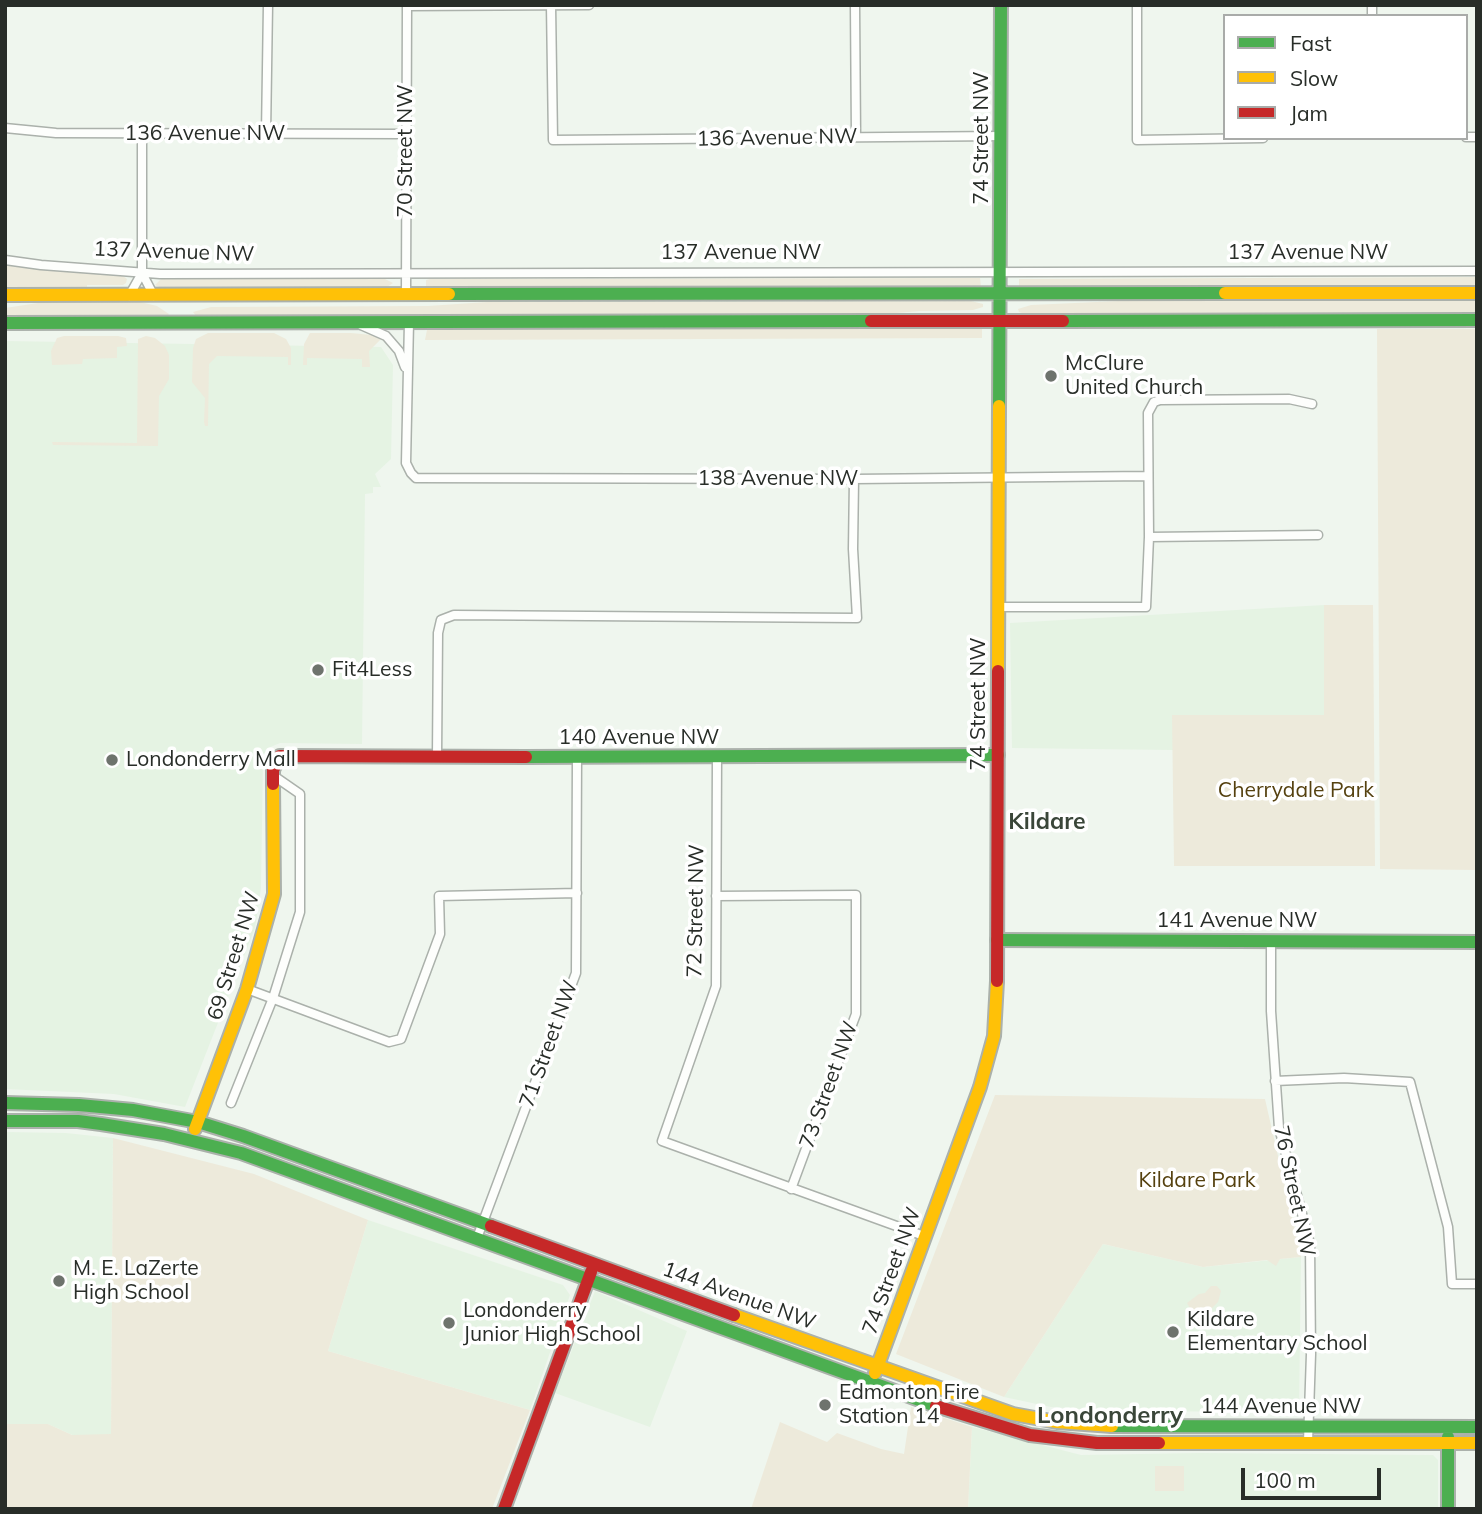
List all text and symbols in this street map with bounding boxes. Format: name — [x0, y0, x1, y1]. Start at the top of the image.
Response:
legend — [1223, 14, 1468, 140]
text: Fast — [1290, 30, 1332, 56]
text: Slow — [1290, 65, 1338, 91]
street label: 74 Street NW — [969, 71, 995, 205]
street label: 70 Street NW — [393, 84, 419, 218]
text: Jam — [1290, 100, 1328, 126]
street label: 136 Avenue NW — [125, 121, 285, 147]
street label: 136 Avenue NW — [696, 124, 858, 152]
street label: 137 Avenue NW — [93, 237, 255, 267]
street label: 137 Avenue NW — [661, 240, 821, 266]
street label: 137 Avenue NW — [1228, 240, 1388, 266]
place label: McClure United Church — [1065, 351, 1203, 401]
marker: McClure United Church — [1043, 368, 1059, 384]
street label: 138 Avenue NW — [698, 466, 858, 492]
street label: 74 Street NW — [966, 637, 992, 771]
place label: Fit4Less — [332, 657, 412, 683]
marker: Fit4Less — [310, 662, 326, 678]
street label: 140 Avenue NW — [559, 725, 719, 751]
place label: Londonderry Mall — [126, 747, 296, 773]
marker: Londonderry Mall — [104, 752, 120, 768]
park label: Cherrydale Park — [1218, 778, 1374, 804]
district label: Kildare — [1008, 808, 1086, 836]
street label: 72 Street NW — [682, 844, 710, 978]
street label: 69 Street NW — [202, 889, 266, 1023]
street label: 141 Avenue NW — [1157, 908, 1317, 934]
street label: 71 Street NW — [514, 977, 584, 1111]
street label: 73 Street NW — [794, 1018, 864, 1152]
street label: 76 Street NW — [1268, 1123, 1320, 1259]
park label: Kildare Park — [1138, 1168, 1256, 1194]
street label: 74 Street NW — [857, 1204, 927, 1338]
place label: M. E. LaZerte High School — [73, 1256, 199, 1306]
street label: 144 Avenue NW — [659, 1257, 819, 1335]
marker: M. E. LaZerte High School — [51, 1273, 67, 1289]
place label: Londonderry Junior High School — [463, 1298, 641, 1348]
place label: Kildare Elementary School — [1187, 1307, 1368, 1357]
marker: Londonderry Junior High School — [441, 1315, 457, 1331]
marker: Kildare Elementary School — [1165, 1324, 1181, 1340]
place label: Edmonton Fire Station 14 — [839, 1380, 979, 1430]
street label: 144 Avenue NW — [1201, 1394, 1361, 1420]
marker: Edmonton Fire Station 14 — [817, 1397, 833, 1413]
district label: Londonderry — [1037, 1402, 1183, 1430]
scale bar — [1244, 1454, 1384, 1498]
text: 100 m — [1254, 1467, 1316, 1493]

